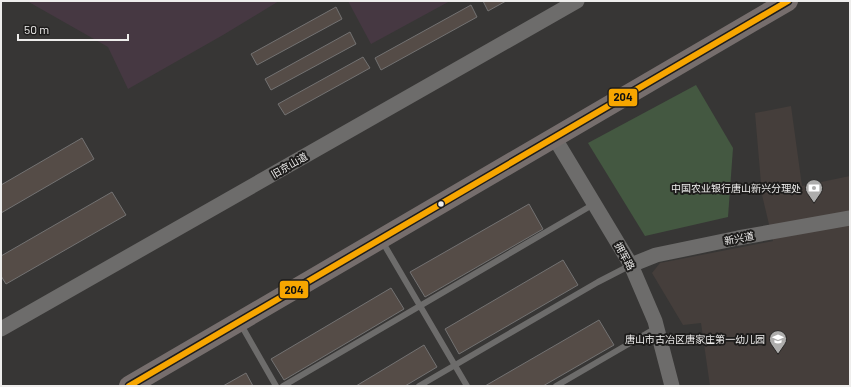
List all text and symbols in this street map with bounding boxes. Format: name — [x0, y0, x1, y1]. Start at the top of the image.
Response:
scale bar — [18, 16, 128, 42]
text: 50 m — [24, 22, 49, 36]
line badge: 204 — [608, 88, 638, 107]
text: 204 — [613, 90, 633, 103]
street label: 旧京山道 — [269, 150, 309, 180]
bank icon: 中国农业银行唐山新兴分理处 — [804, 178, 824, 203]
place label: 中国农业银行唐山新兴分理处 — [671, 182, 801, 194]
unlabelled marker — [436, 199, 446, 209]
street label: 新兴道 — [723, 229, 755, 247]
street label: 拥军路 — [612, 240, 638, 272]
line badge: 204 — [279, 280, 309, 299]
text: 204 — [284, 283, 304, 296]
school or university icon: 唐山市古冶区唐家庄第一幼儿园 — [768, 329, 788, 354]
place label: 唐山市古冶区唐家庄第一幼儿园 — [625, 333, 765, 345]

